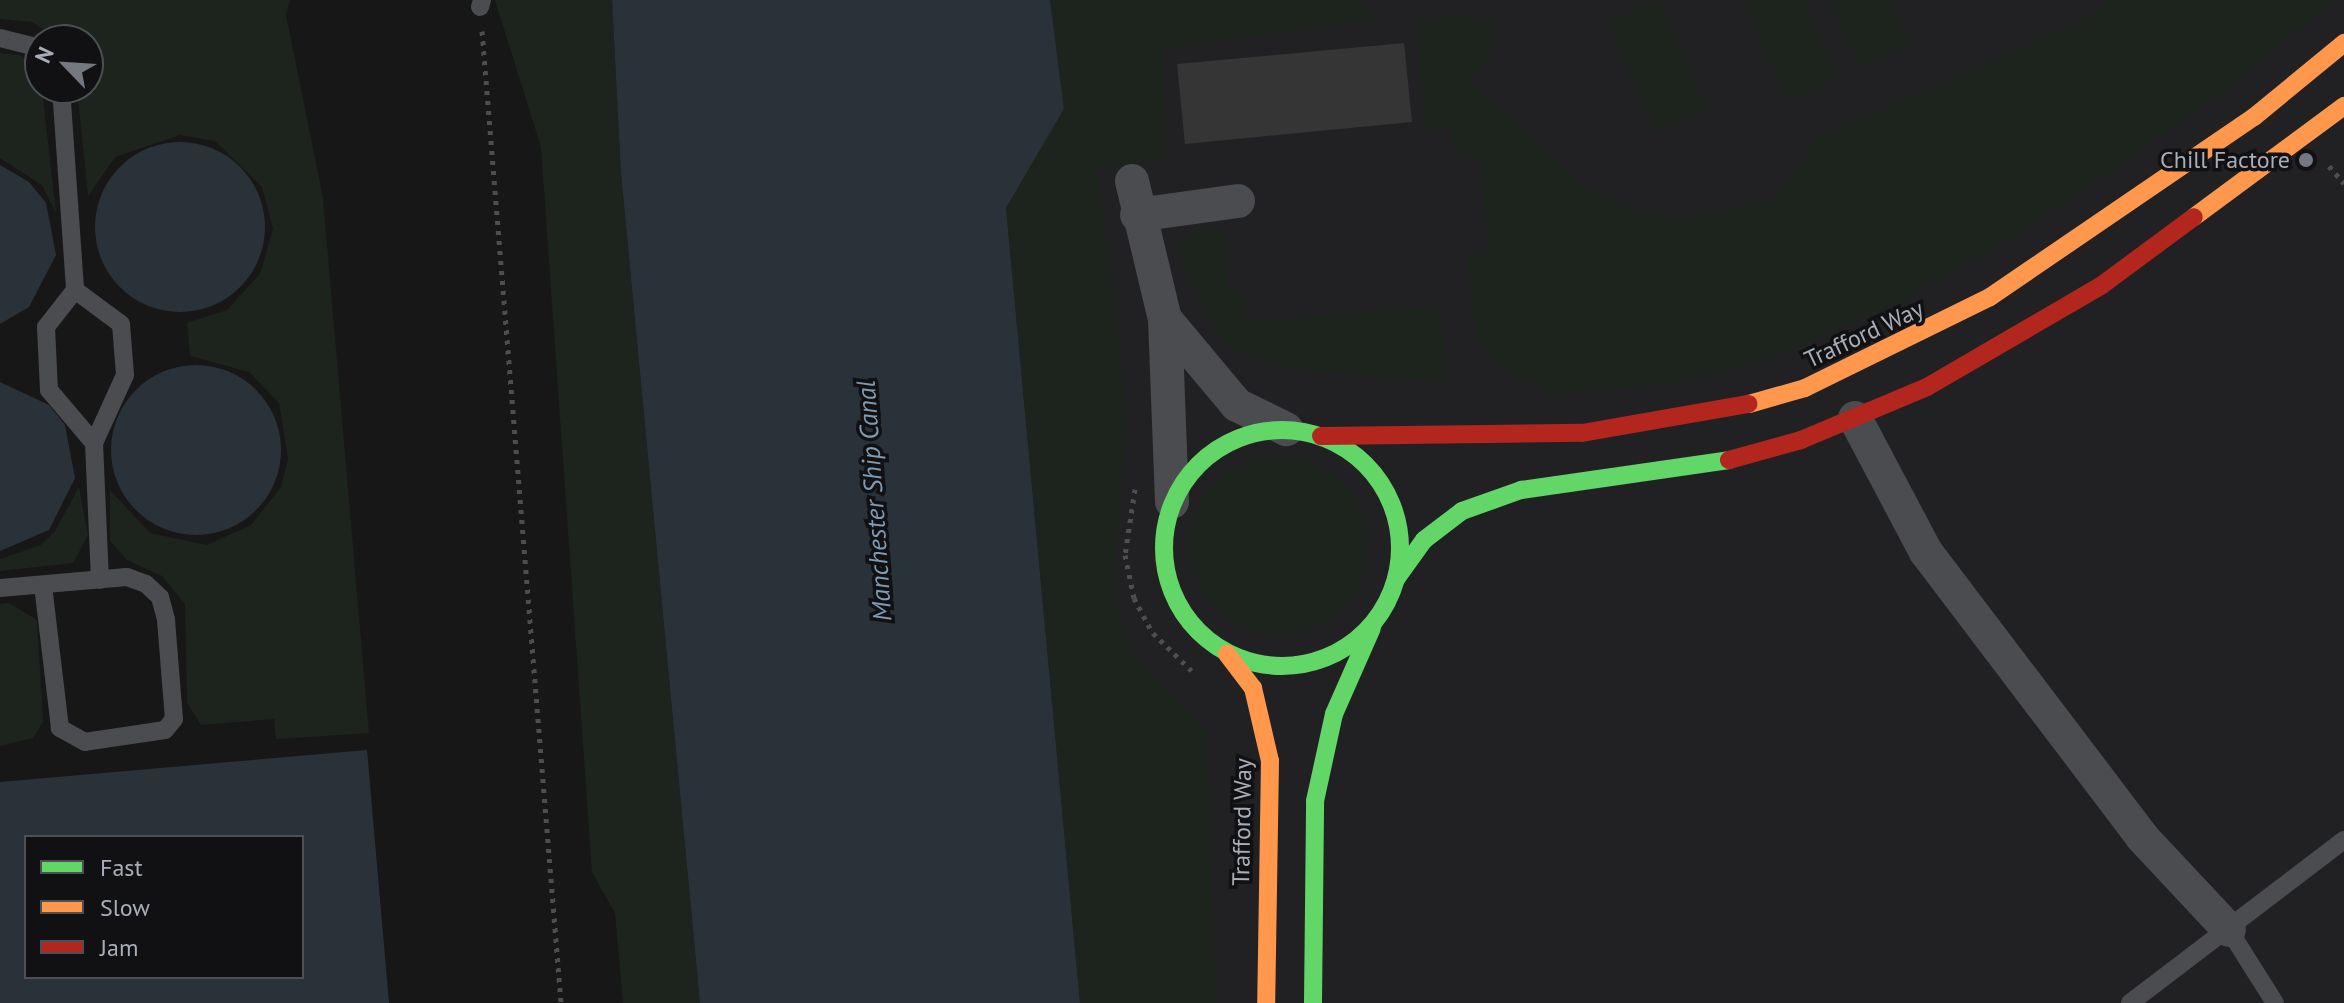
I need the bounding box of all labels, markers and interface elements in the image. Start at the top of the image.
north arrow [24,24,104,104]
text: N [28,42,60,67]
place label: Chill Factore [2160,146,2290,174]
marker: Chill Factore [2297,151,2315,169]
street label: Trafford Way [1800,294,1928,374]
water label: Manchester Ship Canal [850,380,898,622]
street label: Trafford Way [1226,758,1258,886]
legend [24,835,304,979]
text: Fast [100,852,143,883]
text: Slow [100,892,150,923]
text: Jam [100,932,138,963]

